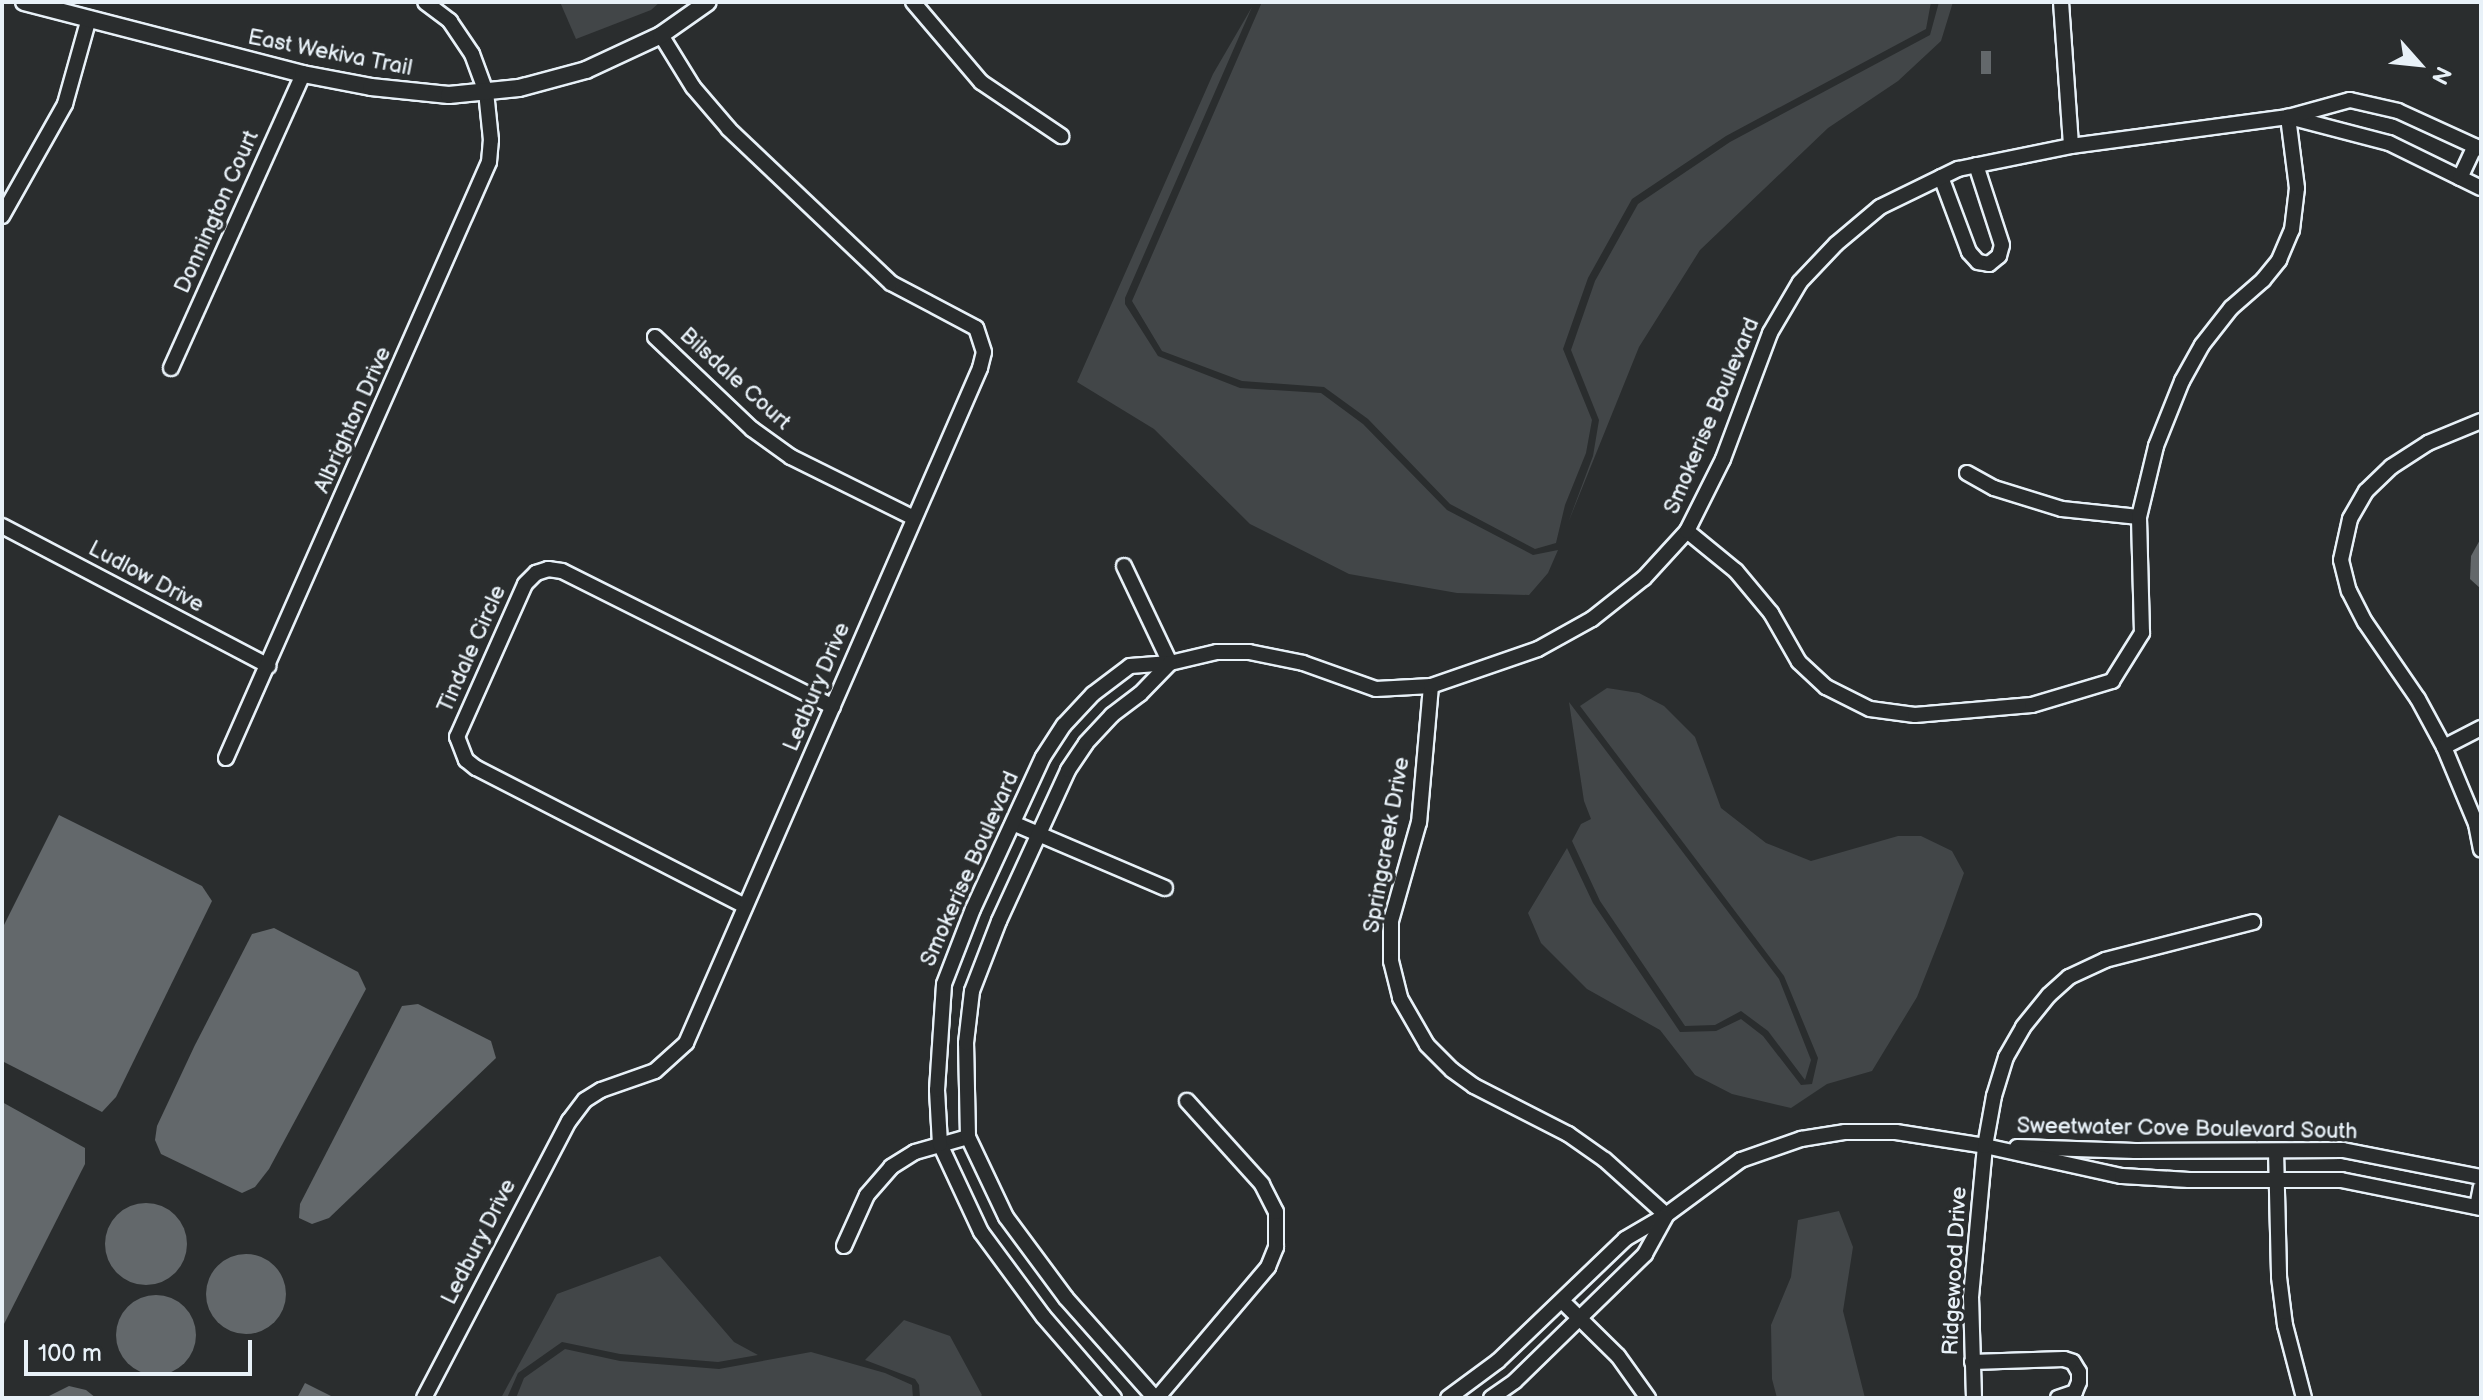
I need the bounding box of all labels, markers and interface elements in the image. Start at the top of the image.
street label: East Wekiva Trail [245,24,415,82]
north arrow [2379,24,2459,104]
text: N [2425,62,2457,89]
street label: Donnington Court [169,127,265,297]
street label: Smokerise Boulevard [1659,314,1765,518]
street label: Bilsdale Court [674,322,796,436]
street label: Albrighton Drive [309,343,397,497]
street label: Ludlow Drive [84,536,208,618]
street label: Tindale Circle [432,581,512,717]
street label: Ledbury Drive [778,618,856,756]
street label: Springcreek Drive [1359,755,1415,935]
street label: Smokerise Boulevard [915,767,1025,971]
street label: Sweetwater Cove Boulevard South [2016,1113,2358,1145]
street label: Ledbury Drive [436,1174,522,1310]
street label: Ridgewood Drive [1937,1186,1973,1356]
scale bar [28,1324,256,1374]
text: 100 m [38,1339,102,1368]

